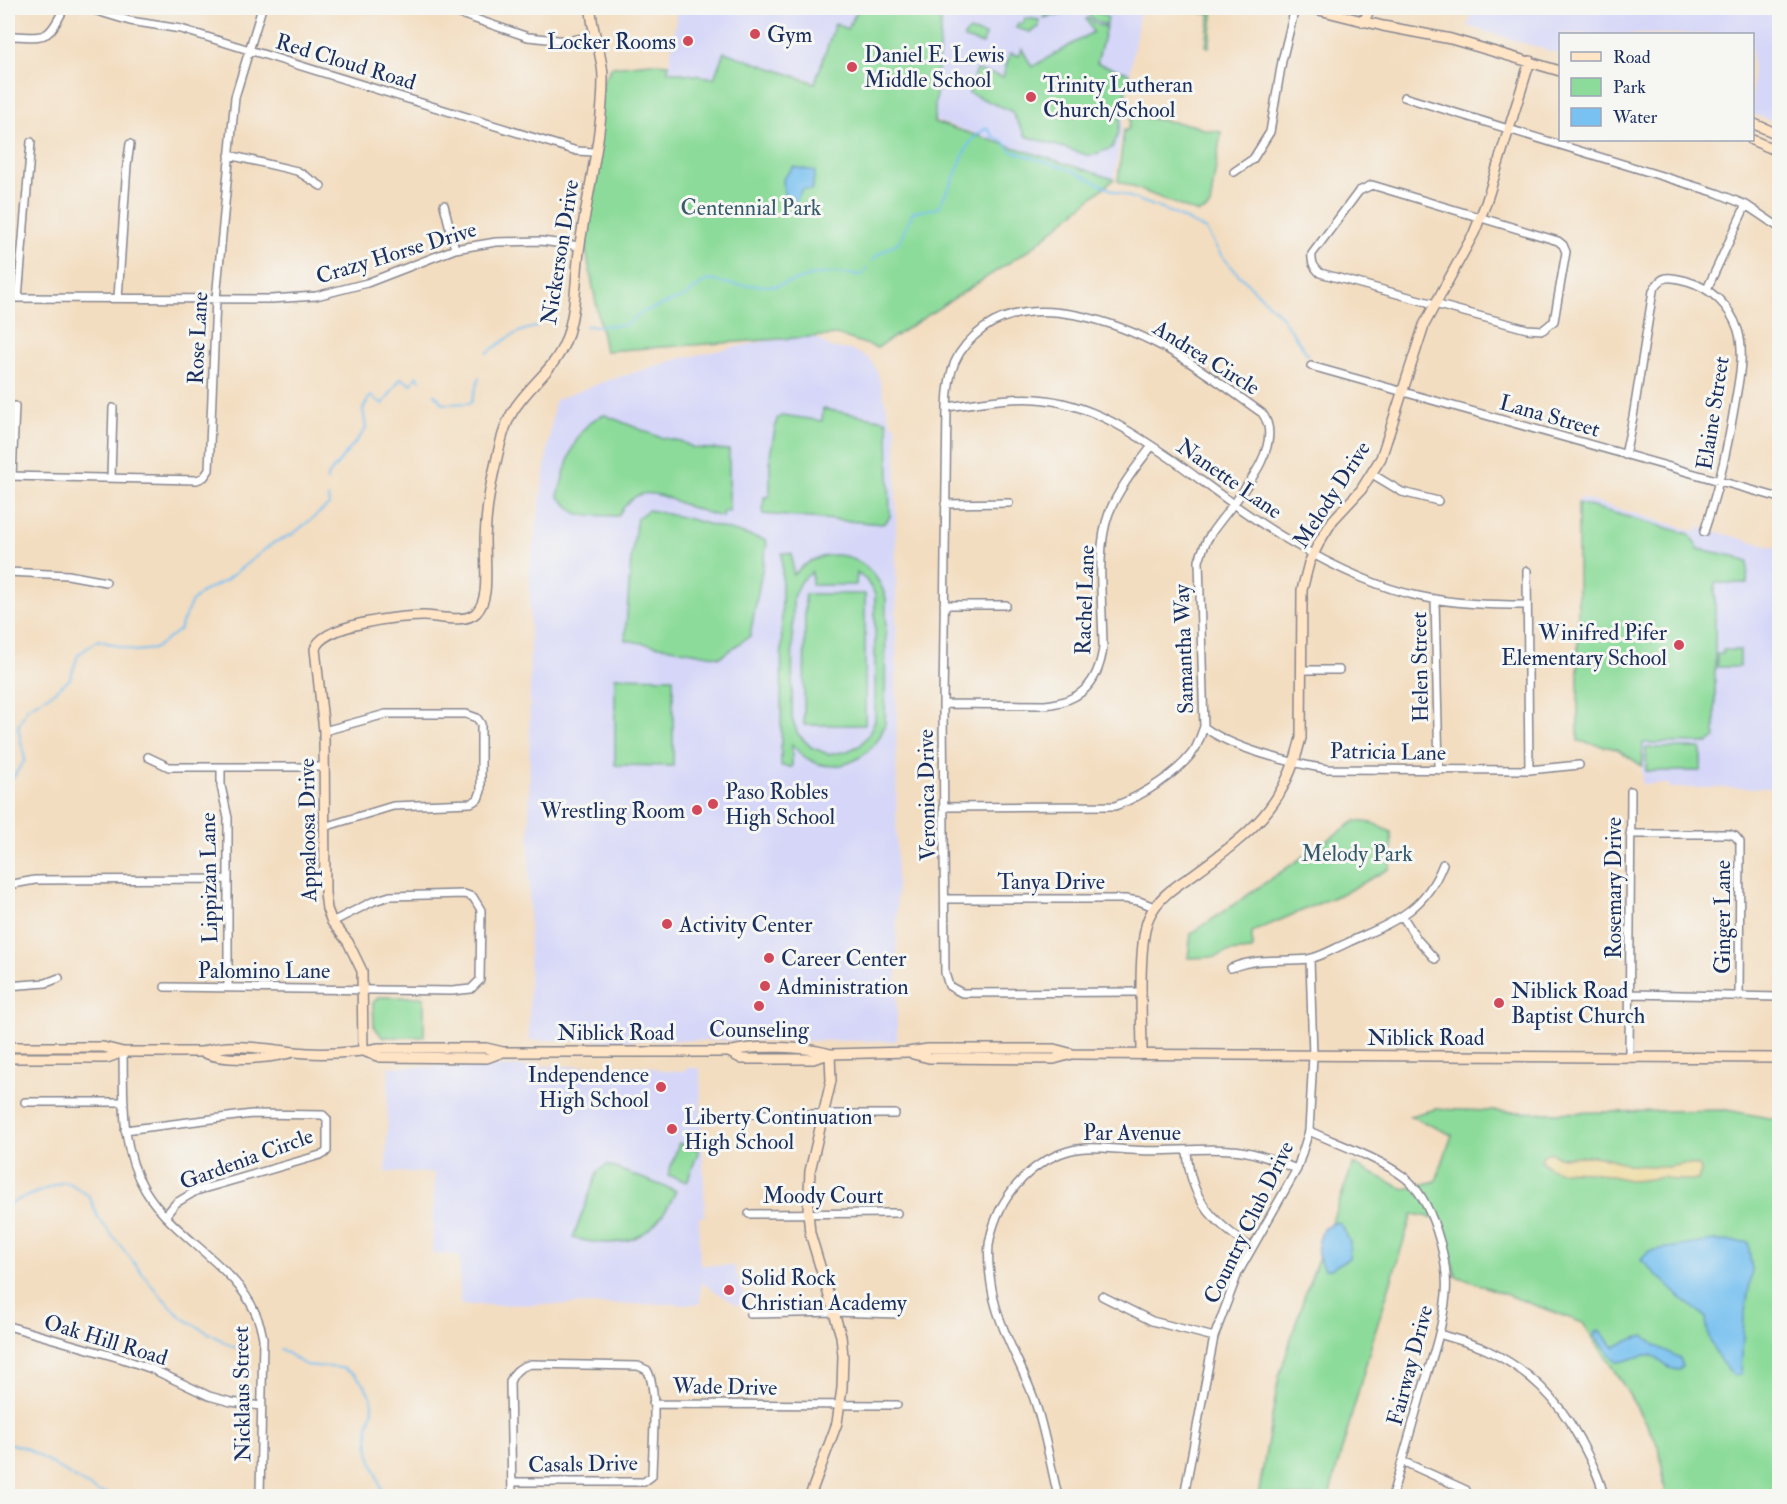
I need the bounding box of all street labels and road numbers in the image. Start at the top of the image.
street label: Red Cloud Road [272,27,419,97]
street label: Nickerson Drive [535,178,585,327]
street label: Crazy Horse Drive [313,215,480,291]
street label: Rose Lane [182,291,214,385]
street label: Andrea Circle [1147,313,1265,402]
street label: Elaine Street [1690,354,1736,472]
street label: Lana Street [1496,388,1603,444]
street label: Nanette Lane [1171,432,1288,525]
street label: Melody Drive [1287,436,1377,553]
street label: Rachel Lane [1069,544,1101,656]
street label: Samantha Way [1168,583,1200,714]
street label: Helen Street [1405,611,1435,723]
street label: Veronica Drive [912,729,942,861]
street label: Patricia Lane [1330,737,1446,767]
street label: Appaloosa Drive [293,758,324,903]
street label: Lippizan Lane [194,812,225,944]
street label: Rosemary Drive [1600,817,1628,959]
street label: Ginger Lane [1709,860,1737,974]
street label: Tanya Drive [997,868,1105,896]
street label: Palomino Lane [198,957,330,985]
street label: Niblick Road [557,1019,675,1047]
street label: Niblick Road [1367,1024,1485,1052]
street label: Par Avenue [1083,1119,1181,1147]
street label: Gardenia Circle [176,1122,317,1196]
street label: Country Club Drive [1197,1136,1300,1308]
street label: Moody Court [763,1182,883,1210]
street label: Fairway Drive [1380,1302,1439,1428]
street label: Oak Hill Road [40,1308,171,1372]
street label: Nicklaus Street [227,1326,257,1462]
street label: Wade Drive [671,1372,777,1402]
street label: Casals Drive [528,1449,638,1479]

